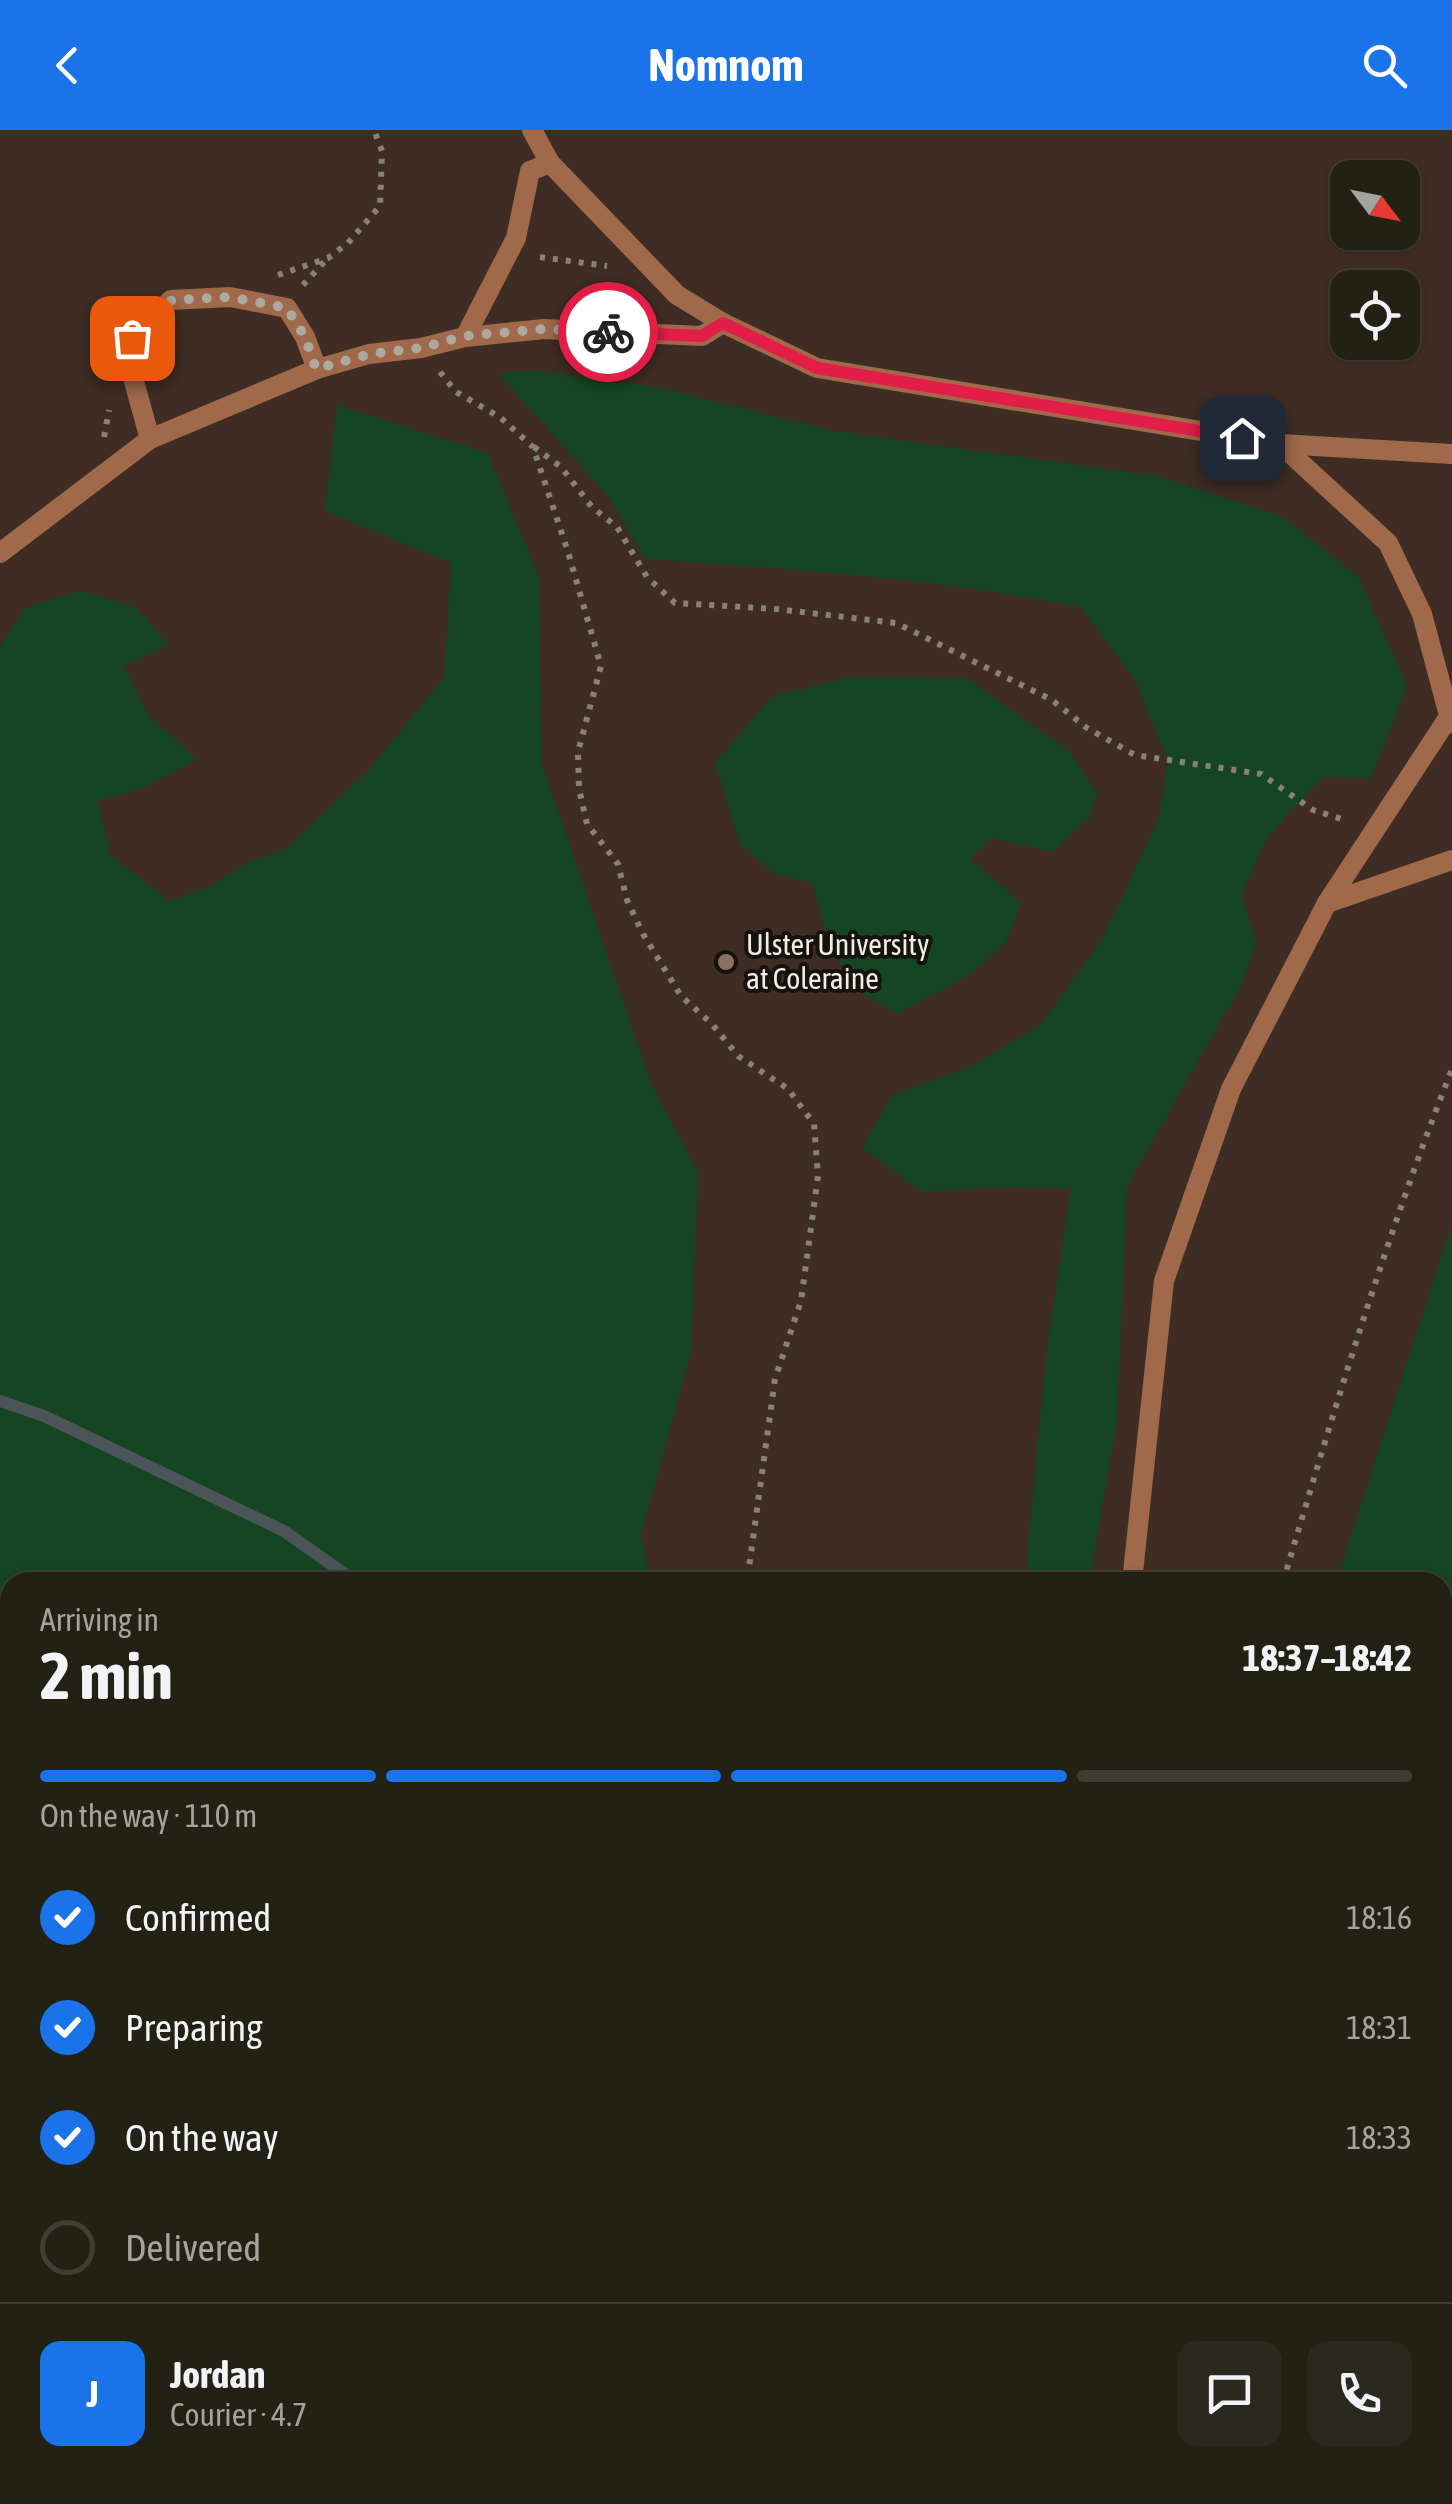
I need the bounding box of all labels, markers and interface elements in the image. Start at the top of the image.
icon: back [40,38,95,93]
icon: search [1357,38,1412,93]
text: Nomnom [648,39,804,91]
north arrow [1330,160,1420,250]
map controls [1330,160,1420,360]
button: locate [1330,270,1420,360]
courier [558,282,658,382]
pin [90,296,175,381]
icon: bike [581,305,636,360]
icon: bag [105,311,160,366]
pin [1200,396,1285,481]
icon: home [1215,411,1270,466]
place label: Ulster University at Coleraine [746,927,929,995]
marker: Ulster University at Coleraine [715,951,737,973]
text: Arriving in [40,1601,159,1638]
text: 18:37–18:42 [1242,1636,1412,1679]
text: 2 min [40,1638,173,1713]
text: On the way · 110 m [40,1797,257,1834]
icon: check [40,1890,95,1945]
text: Confirmed [125,1896,271,1939]
text: 18:16 [1346,1899,1412,1936]
icon: check [40,2000,95,2055]
text: Preparing [125,2006,263,2049]
text: 18:31 [1346,2009,1412,2046]
icon: check [40,2110,95,2165]
text: On the way [125,2116,278,2159]
text: 18:33 [1346,2119,1412,2156]
text: Delivered [125,2226,261,2269]
button: chat [1177,2341,1282,2446]
button: phone [1307,2341,1412,2446]
text: Jordan [170,2353,265,2396]
text: J [86,2372,99,2415]
text: Courier · 4.7 [170,2396,307,2433]

